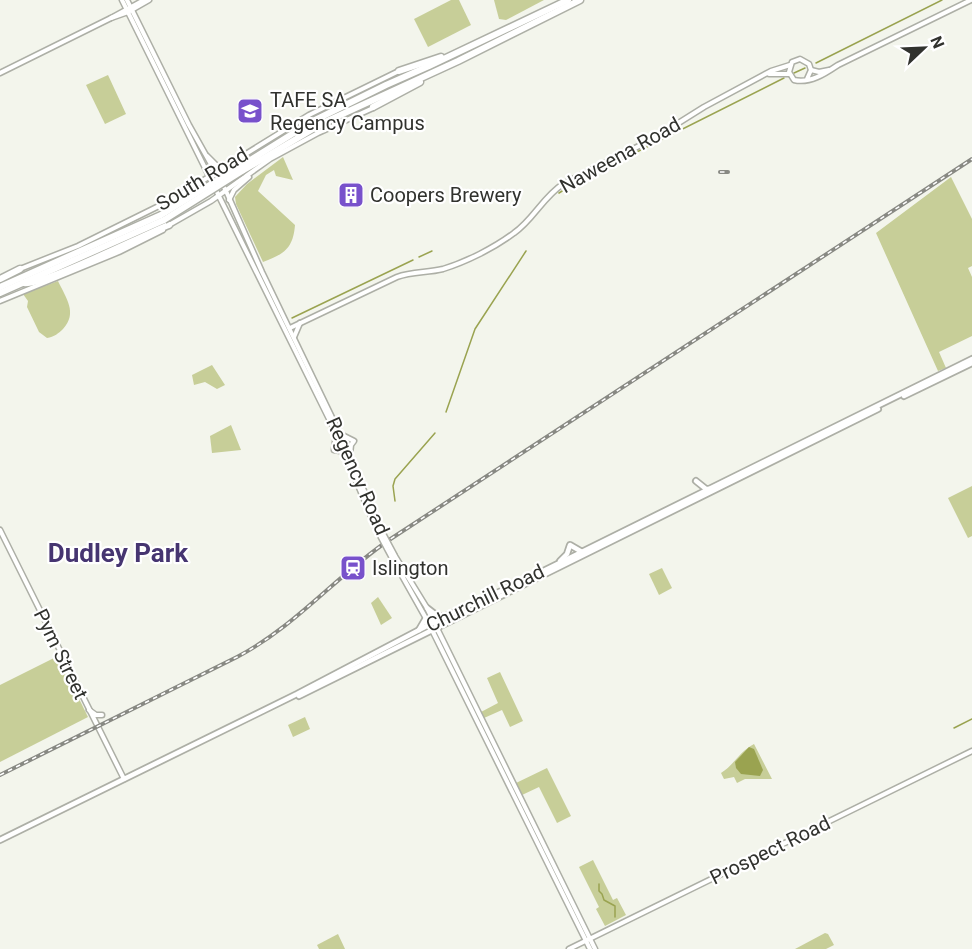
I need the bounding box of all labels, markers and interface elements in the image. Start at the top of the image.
north arrow [894,18,954,78]
text: N [926,33,948,51]
place label: TAFE SA Regency Campus [270,88,425,135]
school or university icon: TAFE SA Regency Campus [235,96,265,126]
street label: Naweena Road [556,112,684,198]
street label: South Road [152,142,252,216]
building icon: Coopers Brewery [336,180,366,210]
place label: Coopers Brewery [370,183,522,207]
street label: Regency Road [321,413,395,539]
district label: Dudley Park [48,538,189,568]
station icon: Islington [338,553,368,583]
place label: Islington [372,556,449,580]
street label: Churchill Road [422,559,548,637]
street label: Pym Street [29,605,93,703]
street label: Prospect Road [706,811,834,889]

